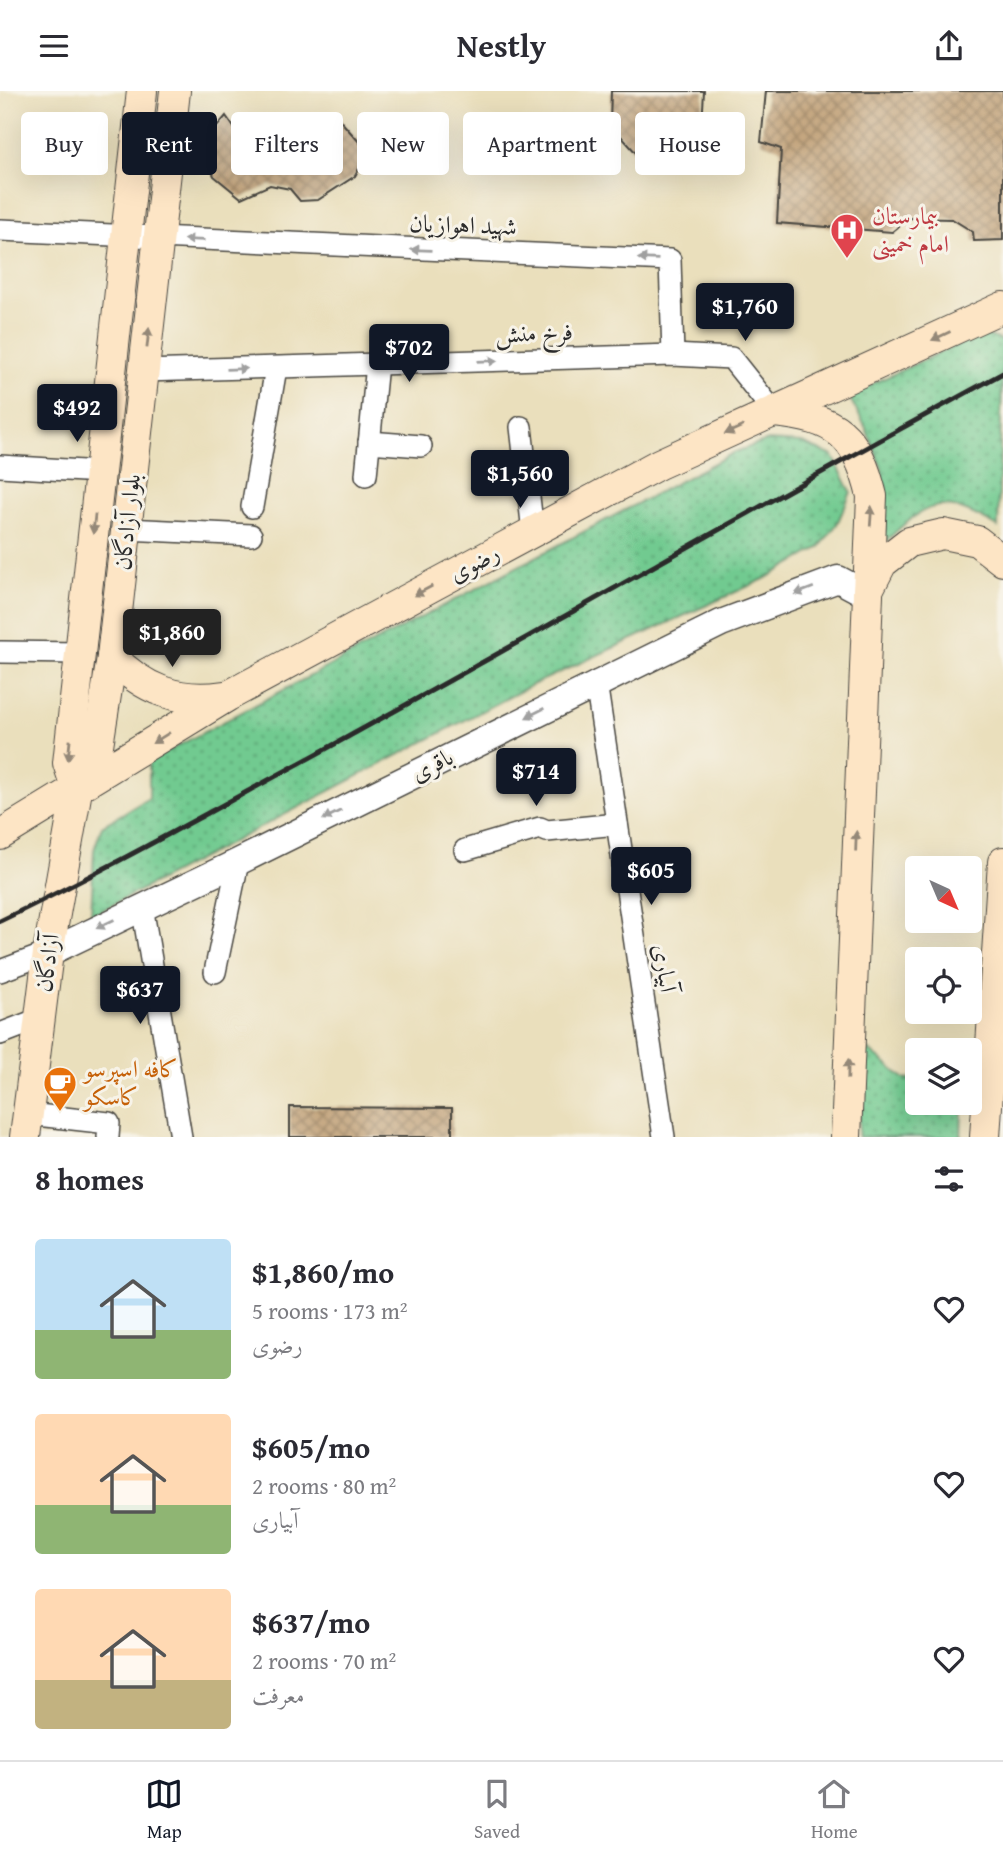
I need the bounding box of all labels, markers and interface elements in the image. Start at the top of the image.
text: Nestly [457,22,546,69]
icon: menu [35,27,73,65]
icon: share [930,27,968,65]
chip: Buy [21,112,108,175]
chip: Rent [122,112,217,175]
chip: Filters [231,112,343,175]
chip: New [357,112,449,175]
chip: Apartment [463,112,621,175]
chip: House [635,112,745,175]
place label: بیمارستان امام خمینی [872,198,949,265]
street label: شهید اهوازیان [409,205,517,244]
hospital icon: بیمارستان امام خمینی [828,211,866,260]
one-way arrow [182,235,204,246]
one-way arrow [410,244,432,255]
one-way arrow [637,253,659,264]
pin: $1,760 [688,283,802,343]
text: $1,760 [712,289,778,322]
street label: فرخ منش [495,314,573,355]
pin: $702 [368,324,450,384]
one-way arrow [142,327,153,349]
text: $702 [385,330,433,363]
one-way arrow [931,330,951,342]
one-way arrow [478,355,500,367]
one-way arrow [226,363,248,374]
pin: $492 [36,385,118,444]
text: $492 [53,390,101,423]
one-way arrow [724,424,744,436]
pin: $1,560 [463,451,577,510]
text: $1,560 [487,456,553,489]
street label: بلوار آزادگان [104,472,149,572]
one-way arrow [865,505,876,527]
one-way arrow [88,513,99,535]
street label: رضوی [442,535,505,590]
one-way arrow [413,585,433,596]
one-way arrow [793,586,814,597]
pin: $1,860 [115,609,229,669]
text: $1,860 [139,615,205,648]
one-way arrow [525,708,545,719]
one-way arrow [151,731,170,744]
one-way arrow [63,739,74,761]
street label: باقری [404,739,459,790]
pin: $714 [495,749,577,808]
text: $714 [512,754,560,787]
one-way arrow [322,810,342,821]
one-way arrow [850,830,862,852]
pin: $605 [610,847,692,907]
text: $605 [627,853,675,886]
north arrow [905,856,982,933]
map controls [905,856,982,1115]
one-way arrow [95,919,115,930]
street label: آزادگان [25,929,68,994]
street label: آبیاری [644,941,687,997]
button: locate [905,947,982,1024]
pin: $637 [99,967,181,1026]
text: $637 [116,972,164,1005]
button: layers [905,1038,982,1115]
place label: کافه اسپرسو کاسکو [82,1051,178,1114]
one-way arrow [842,1058,854,1080]
cafe icon: کافه اسپرسو کاسکو [41,1064,79,1113]
text: 8 homes [35,1157,144,1201]
icon: filters [930,1160,968,1198]
text: $1,860/mo [252,1250,394,1294]
icon: home [91,1267,175,1351]
icon: heart [930,1290,968,1328]
text: 5 rooms · 173 m² [252,1294,407,1327]
text: رضوی [252,1328,303,1361]
text: $605/mo [252,1425,370,1469]
icon: home [91,1442,175,1526]
icon: heart [930,1465,968,1503]
text: 2 rooms · 80 m² [252,1469,396,1502]
text: آبیاری [252,1503,299,1536]
text: $637/mo [252,1600,370,1644]
icon: home [91,1617,175,1701]
icon: heart [930,1640,968,1678]
text: 2 rooms · 70 m² [252,1644,396,1677]
text: معرفت [252,1678,304,1711]
tab: Map [145,1775,183,1845]
tab: Saved [474,1775,520,1845]
tab: Home [811,1775,858,1845]

